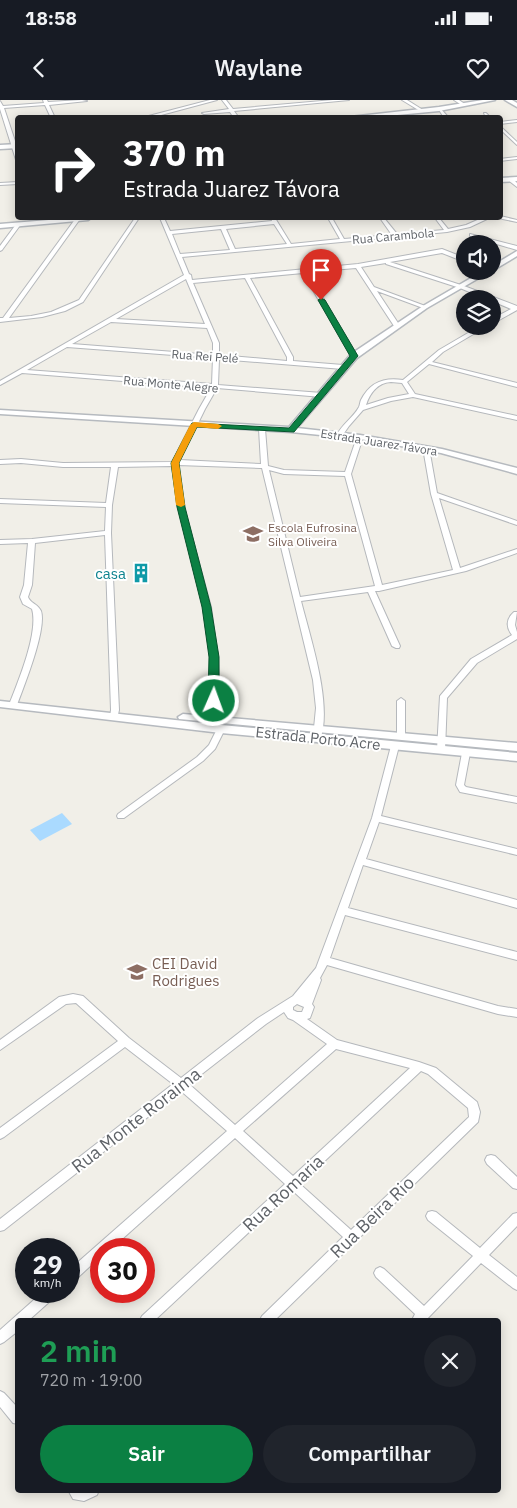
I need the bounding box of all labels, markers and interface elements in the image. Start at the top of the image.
text: 18:58 [25,6,77,30]
text: Waylane [215,53,302,82]
icon: back [25,54,53,82]
icon: heart [464,54,492,82]
text: 370 m [123,130,226,176]
icon: right [40,135,105,200]
text: Estrada Juarez Távora [123,174,340,203]
street label: Rua Carambola [351,225,435,247]
map controls [456,235,501,335]
button: sound [456,235,501,280]
pin [300,249,342,300]
icon: arrive [307,256,335,284]
button: layers [456,290,501,335]
street label: Rua Rei Pelé [171,346,239,366]
street label: Rua Monte Alegre [123,372,220,396]
street label: Estrada Juarez Távora [319,425,439,459]
place label: Escola Eufrosina Silva Oliveira [268,520,357,549]
school or university icon: Escola Eufrosina Silva Oliveira [242,523,264,545]
building icon: casa [130,562,152,584]
place label: casa [95,564,126,583]
position arrow [187,674,239,726]
street label: Estrada Porto Acre [255,722,381,754]
place label: CEI David Rodrigues [152,954,220,990]
school or university icon: CEI David Rodrigues [126,961,148,983]
street label: Rua Monte Roraima [67,1062,206,1178]
street label: Rua Romaria [237,1149,329,1237]
street label: Rua Beira Rio [325,1171,419,1263]
speed limit sign: 30 [90,1238,155,1303]
text: 29 [32,1248,63,1281]
text: km/h [33,1275,62,1290]
text: 2 min [40,1331,118,1370]
button: close [424,1335,476,1387]
text: 720 m · 19:00 [40,1370,142,1390]
button: Sair [40,1425,253,1483]
button: Compartilhar [263,1425,476,1483]

